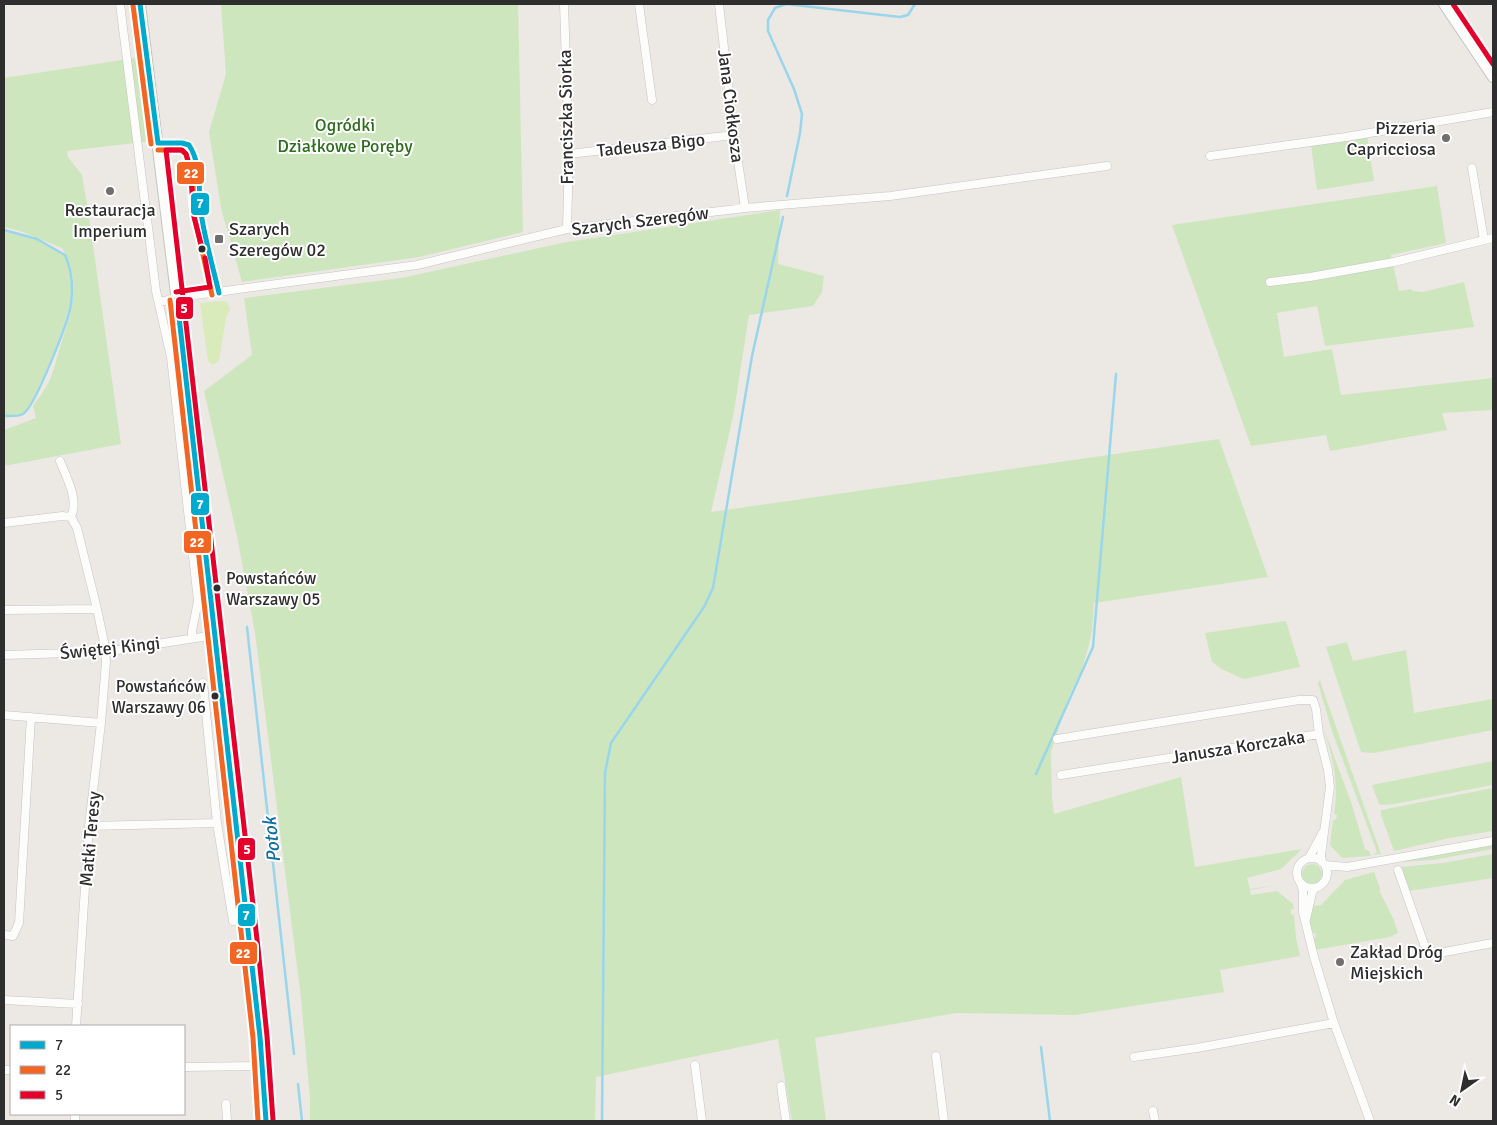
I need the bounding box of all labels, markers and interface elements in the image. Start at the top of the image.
street label: Jana Ciołkosza [713,48,749,164]
street label: Franciszka Siorka [554,49,578,185]
park label: Ogródki Działkowe Poręby [277,114,413,157]
place label: Pizzeria Capricciosa [1346,117,1436,160]
street label: Tadeusza Bigo [596,128,706,162]
marker: Pizzeria Capricciosa [1440,132,1452,144]
line badge: 22 [176,161,205,185]
text: 22 [183,165,199,182]
marker: Restauracja Imperium [104,185,116,197]
line badge: 7 [190,192,210,216]
text: 7 [196,195,204,212]
place label: Restauracja Imperium [64,199,156,242]
street label: Szarych Szeregów [570,202,710,240]
place label: Szarych Szeregów 02 [229,218,326,261]
marker: Szarych Szeregów 02 [213,233,225,245]
unlabelled marker [197,244,207,254]
line badge: 5 [175,296,194,320]
text: 5 [180,300,188,317]
line badge: 7 [190,492,210,516]
text: 7 [196,496,204,513]
line badge: 22 [183,530,212,554]
text: 22 [189,534,205,551]
place label: Powstańców Warszawy 05 [226,568,321,610]
marker: Powstańców Warszawy 05 [212,583,222,593]
street label: Świętej Kingi [59,632,161,664]
place label: Powstańców Warszawy 06 [112,676,206,718]
marker: Powstańców Warszawy 06 [210,691,220,701]
street label: Janusza Korczaka [1169,726,1307,768]
street label: Matki Teresy [75,790,105,888]
water label: Potok [258,814,286,864]
line badge: 5 [237,837,256,861]
text: 5 [243,841,251,858]
line badge: 7 [237,903,256,927]
text: 7 [242,907,250,924]
line badge: 22 [229,941,258,965]
place label: Zakład Dróg Miejskich [1350,941,1443,984]
text: 22 [235,945,251,962]
marker: Zakład Dróg Miejskich [1334,956,1346,968]
legend [10,1025,185,1115]
text: 7 [55,1036,63,1054]
text: 22 [55,1061,71,1079]
north arrow [1437,1065,1487,1115]
text: 5 [55,1086,63,1104]
text: N [1446,1091,1464,1110]

